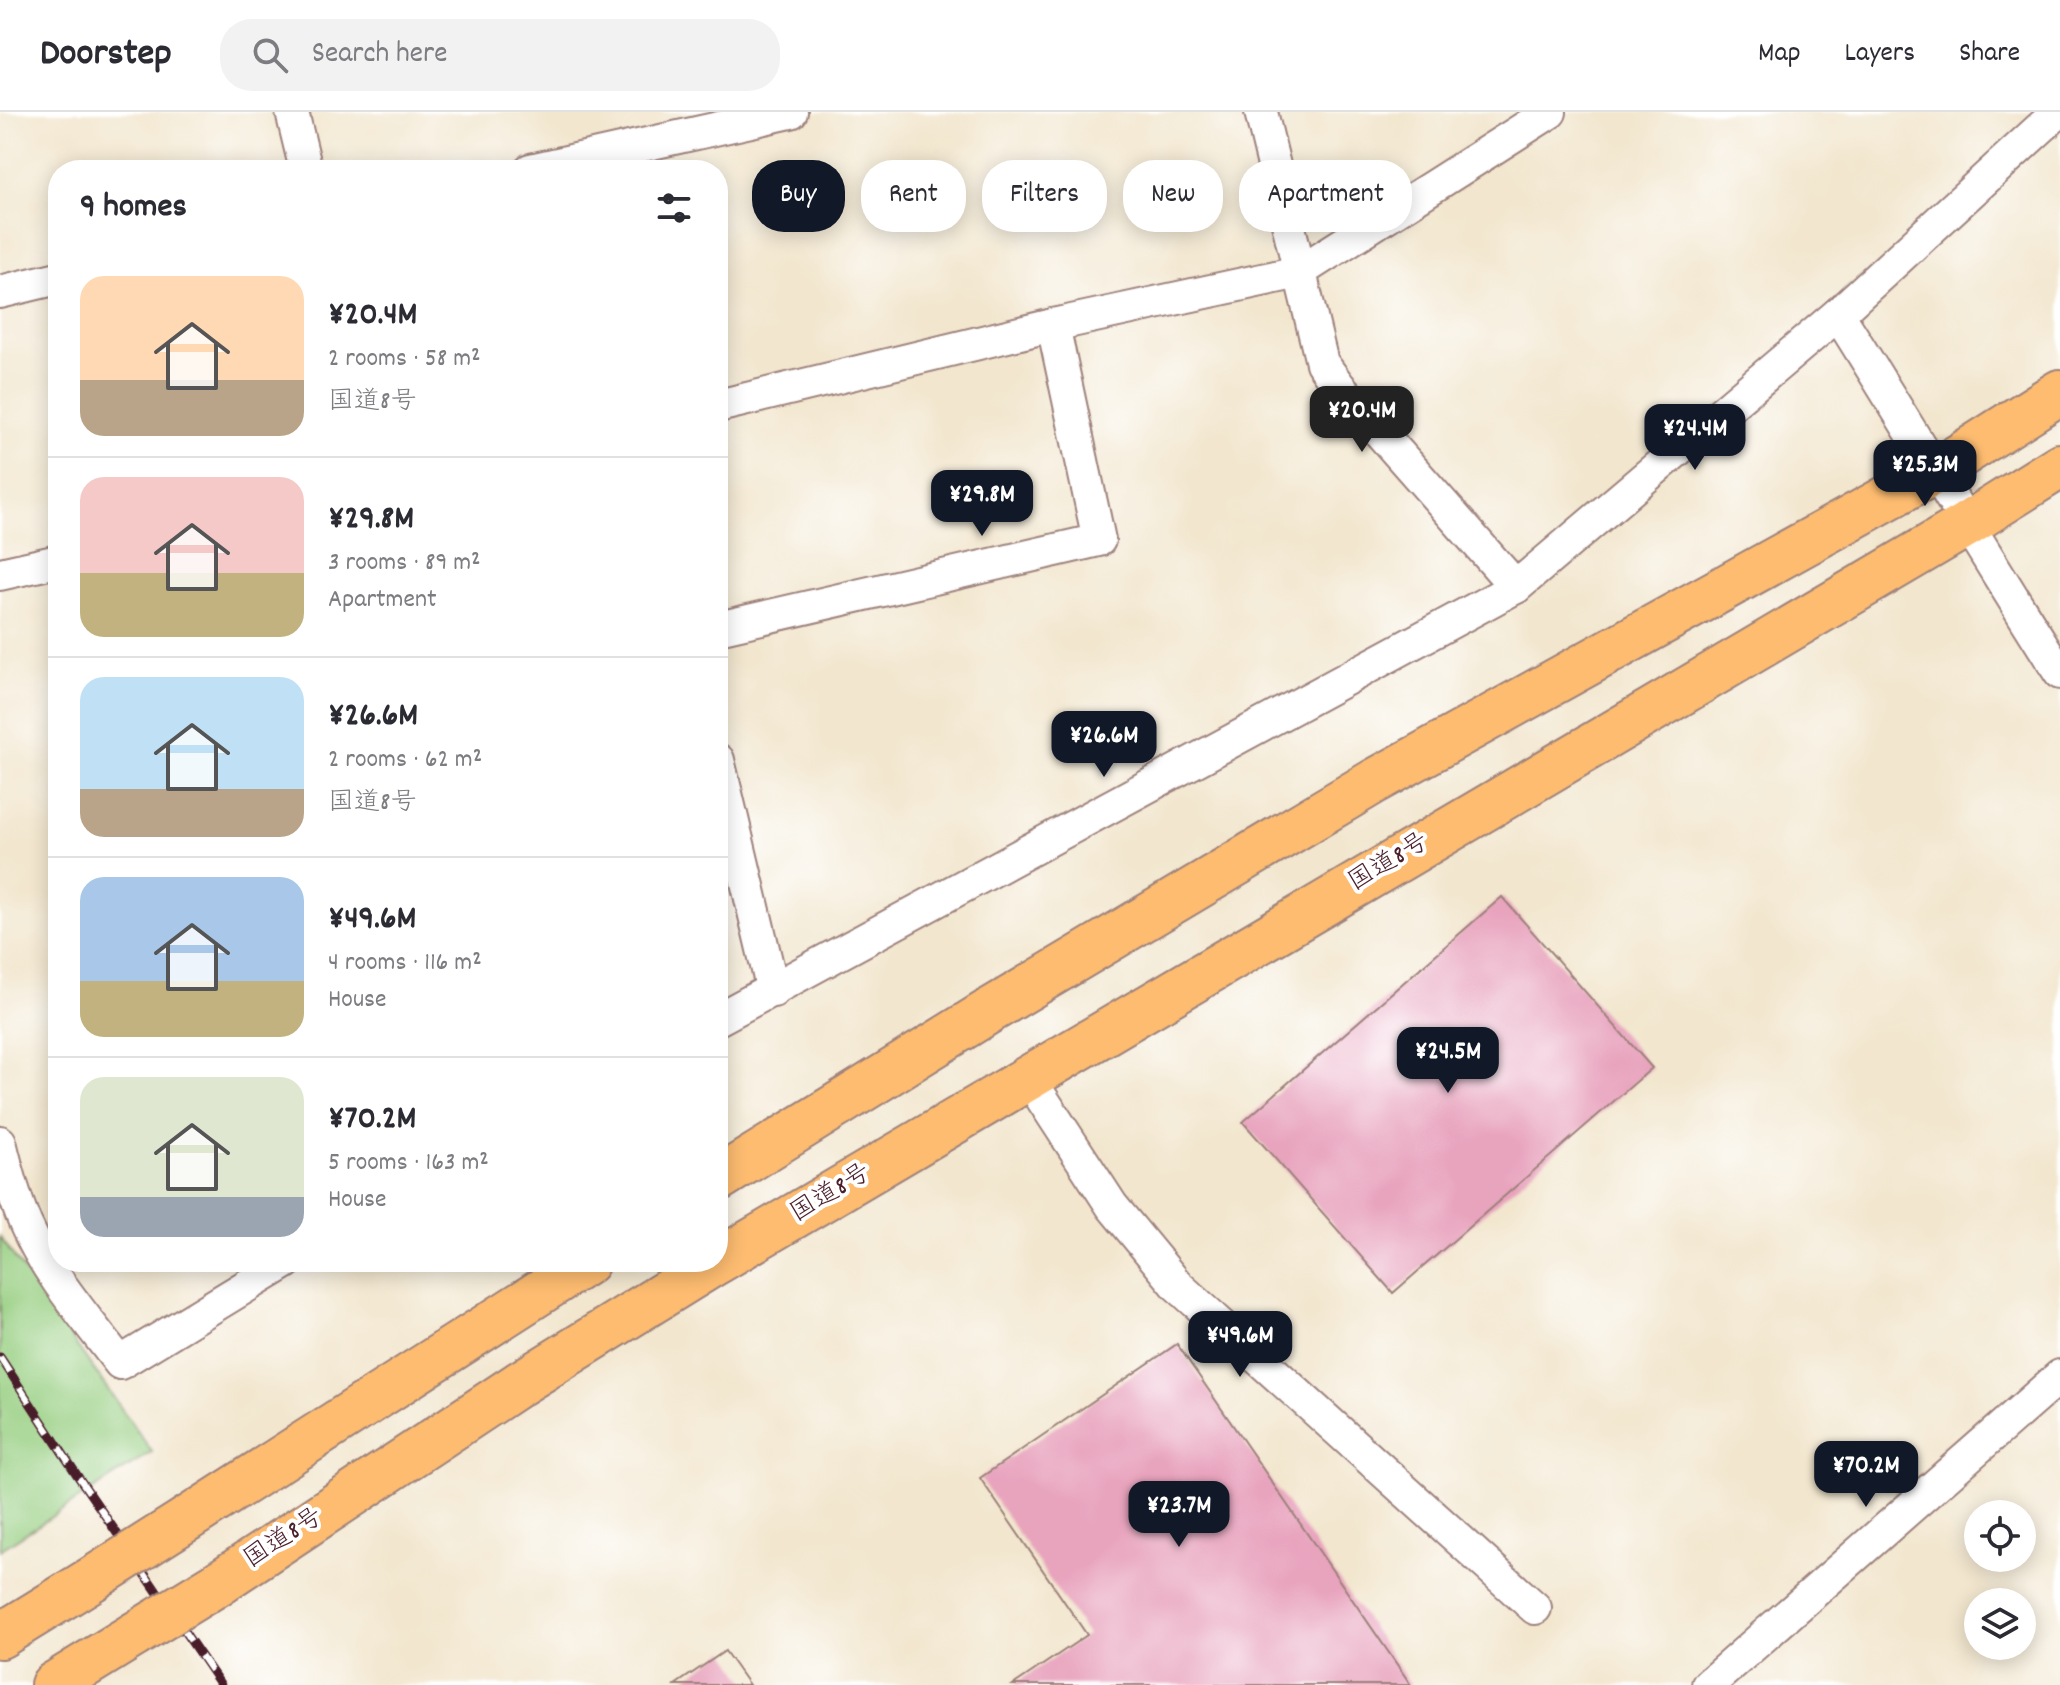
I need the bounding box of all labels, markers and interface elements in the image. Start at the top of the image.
search box [220,19,780,91]
text: Doorstep [40,28,172,83]
icon: search [248,33,292,77]
text: Search here [312,34,447,77]
text: Map [1758,35,1801,75]
text: Layers [1845,35,1915,75]
text: Share [1959,35,2020,75]
chip: Buy [752,160,845,232]
chip: Rent [861,160,966,232]
chip: Filters [982,160,1107,232]
chip: New [1123,160,1223,232]
chip: Apartment [1239,160,1412,232]
text: 9 homes [80,184,187,233]
icon: filters [652,186,696,230]
text: ¥20.4M [328,292,418,341]
icon: home [144,308,240,404]
text: 2 rooms · 58 m² [328,341,481,378]
text: 国道8号 [328,384,416,421]
pin: ¥20.4M [1297,386,1427,454]
text: ¥20.4M [1328,393,1396,430]
pin: ¥24.4M [1630,404,1760,472]
text: ¥24.4M [1662,411,1728,448]
pin: ¥25.3M [1860,440,1990,508]
text: ¥25.3M [1891,447,1959,484]
pin: ¥29.8M [917,470,1047,538]
text: ¥29.8M [949,477,1015,514]
text: ¥29.8M [328,496,414,545]
icon: home [144,509,240,605]
text: 3 rooms · 89 m² [328,545,481,582]
text: Apartment [328,582,437,619]
text: ¥26.6M [328,693,418,742]
icon: home [144,709,240,805]
pin: ¥26.6M [1039,711,1169,779]
text: ¥26.6M [1070,718,1138,755]
text: 2 rooms · 62 m² [328,742,482,779]
text: 国道8号 [328,785,416,822]
street label: 国道8号 [1342,824,1436,902]
text: ¥49.6M [328,896,416,945]
icon: home [144,909,240,1005]
text: 4 rooms · 116 m² [328,945,482,982]
text: House [328,982,386,1019]
pin: ¥24.5M [1383,1027,1513,1095]
text: ¥24.5M [1415,1034,1481,1071]
text: ¥70.2M [328,1096,416,1145]
icon: home [144,1109,240,1205]
text: 5 rooms · 163 m² [328,1145,489,1182]
street label: 国道8号 [784,1155,878,1233]
text: House [328,1182,386,1219]
pin: ¥49.6M [1175,1311,1305,1379]
text: ¥49.6M [1206,1318,1274,1355]
pin: ¥70.2M [1801,1441,1931,1509]
text: ¥70.2M [1832,1448,1900,1485]
pin: ¥23.7M [1114,1481,1244,1549]
text: ¥23.7M [1146,1488,1212,1525]
street label: 国道8号 [237,1499,331,1579]
map controls [1964,1500,2036,1660]
button: locate [1964,1500,2036,1572]
button: layers [1964,1588,2036,1660]

